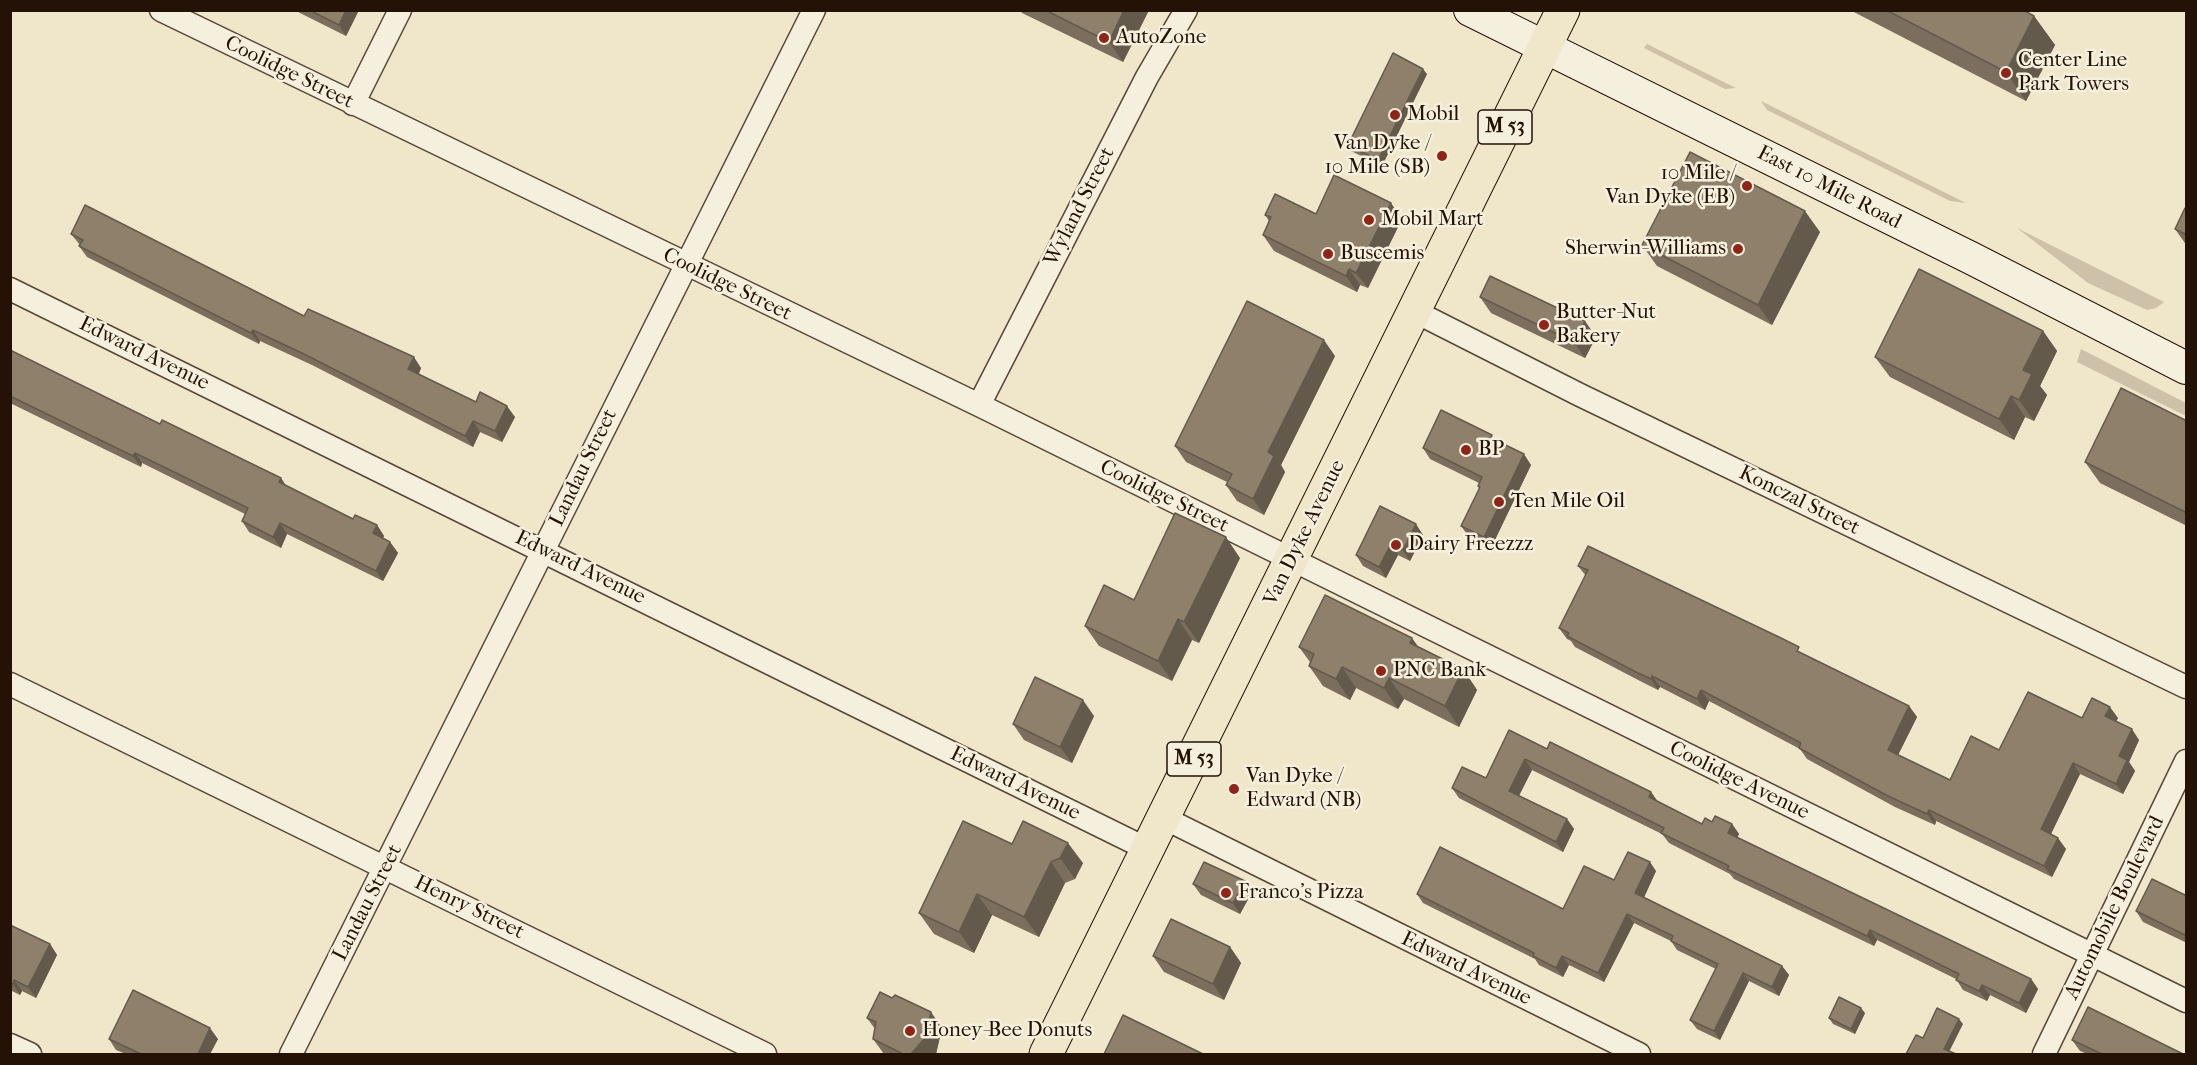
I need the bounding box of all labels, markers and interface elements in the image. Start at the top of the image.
place label: AutoZone [1116,25,1206,51]
street label: Coolidge Street [221,31,357,115]
marker: AutoZone [1097,31,1111,45]
place label: Center Line Park Towers [2018,48,2129,98]
marker: Center Line Park Towers [1999,66,2013,80]
place label: Mobil [1407,102,1459,128]
marker: Mobil [1388,108,1402,122]
road number: M 53 [1478,110,1532,144]
place label: Van Dyke / 10 Mile (SB) [1324,131,1430,181]
street label: East 10 Mile Road [1753,141,1905,235]
street label: Wyland Street [1039,143,1121,271]
marker: Van Dyke / 10 Mile (SB) [1435,149,1449,163]
place label: 10 Mile / Van Dyke (EB) [1606,161,1735,211]
marker: 10 Mile / Van Dyke (EB) [1740,179,1754,193]
place label: Mobil Mart [1381,207,1483,233]
marker: Mobil Mart [1362,213,1376,227]
place label: Sherwin-Williams [1565,236,1726,262]
place label: Buscemis [1340,241,1424,267]
marker: Sherwin-Williams [1731,242,1745,256]
street label: Coolidge Street [659,243,795,327]
marker: Buscemis [1321,247,1335,261]
place label: Butter-Nut Bakery [1556,300,1656,350]
street label: Edward Avenue [75,312,213,396]
marker: Butter-Nut Bakery [1537,318,1551,332]
street label: Landau Street [545,405,623,531]
place label: BP [1478,437,1504,463]
marker: BP [1459,443,1473,457]
street label: Coolidge Street [1096,455,1232,539]
street label: Van Dyke Avenue [1259,456,1351,610]
street label: Konczal Street [1734,461,1864,541]
place label: Ten Mile Oil [1511,489,1625,515]
marker: Ten Mile Oil [1492,495,1506,509]
street label: Edward Avenue [511,526,649,610]
place label: Dairy Freezzz [1408,532,1533,558]
marker: Dairy Freezzz [1389,538,1403,552]
place label: PNC Bank [1393,658,1486,684]
marker: PNC Bank [1374,664,1388,678]
street label: Coolidge Avenue [1665,736,1813,826]
street label: Edward Avenue [946,742,1084,826]
road number: M 53 [1167,742,1221,776]
place label: Van Dyke / Edward (NB) [1246,764,1361,814]
marker: Van Dyke / Edward (NB) [1227,782,1241,796]
street label: Automobile Boulevard [2060,812,2170,1004]
street label: Landau Street [328,841,408,965]
street label: Henry Street [410,871,528,945]
place label: Franco's Pizza [1238,880,1364,906]
marker: Franco's Pizza [1219,886,1233,900]
street label: Edward Avenue [1397,927,1535,1011]
place label: Honey-Bee Donuts [922,1018,1092,1044]
marker: Honey-Bee Donuts [903,1024,917,1038]

